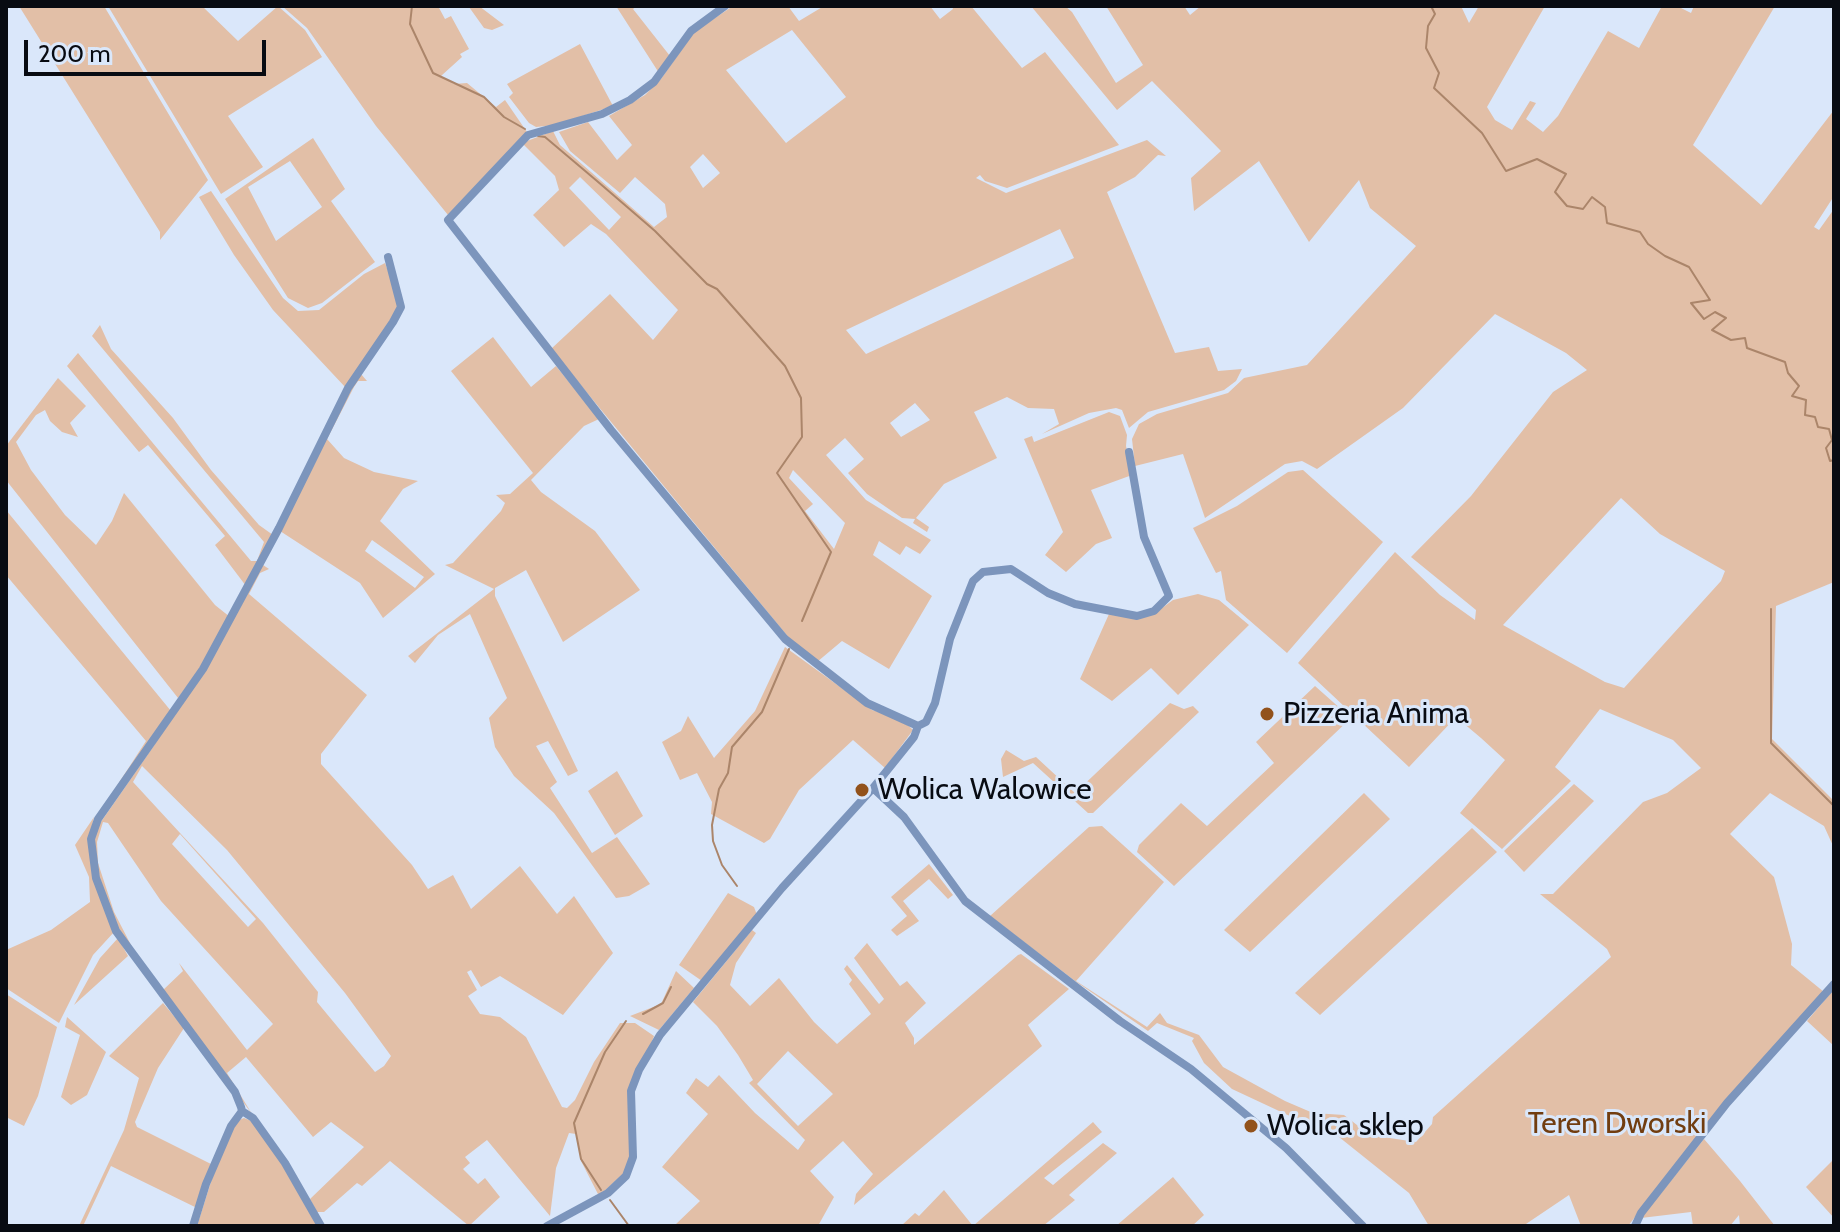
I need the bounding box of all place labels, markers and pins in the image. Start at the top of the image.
place label: Pizzeria Anima [1283,696,1469,732]
marker: Pizzeria Anima [1258,705,1276,723]
place label: Wolica Walowice [878,772,1092,808]
marker: Wolica Walowice [853,781,871,799]
place label: Wolica sklep [1267,1108,1424,1144]
marker: Wolica sklep [1242,1117,1260,1135]

